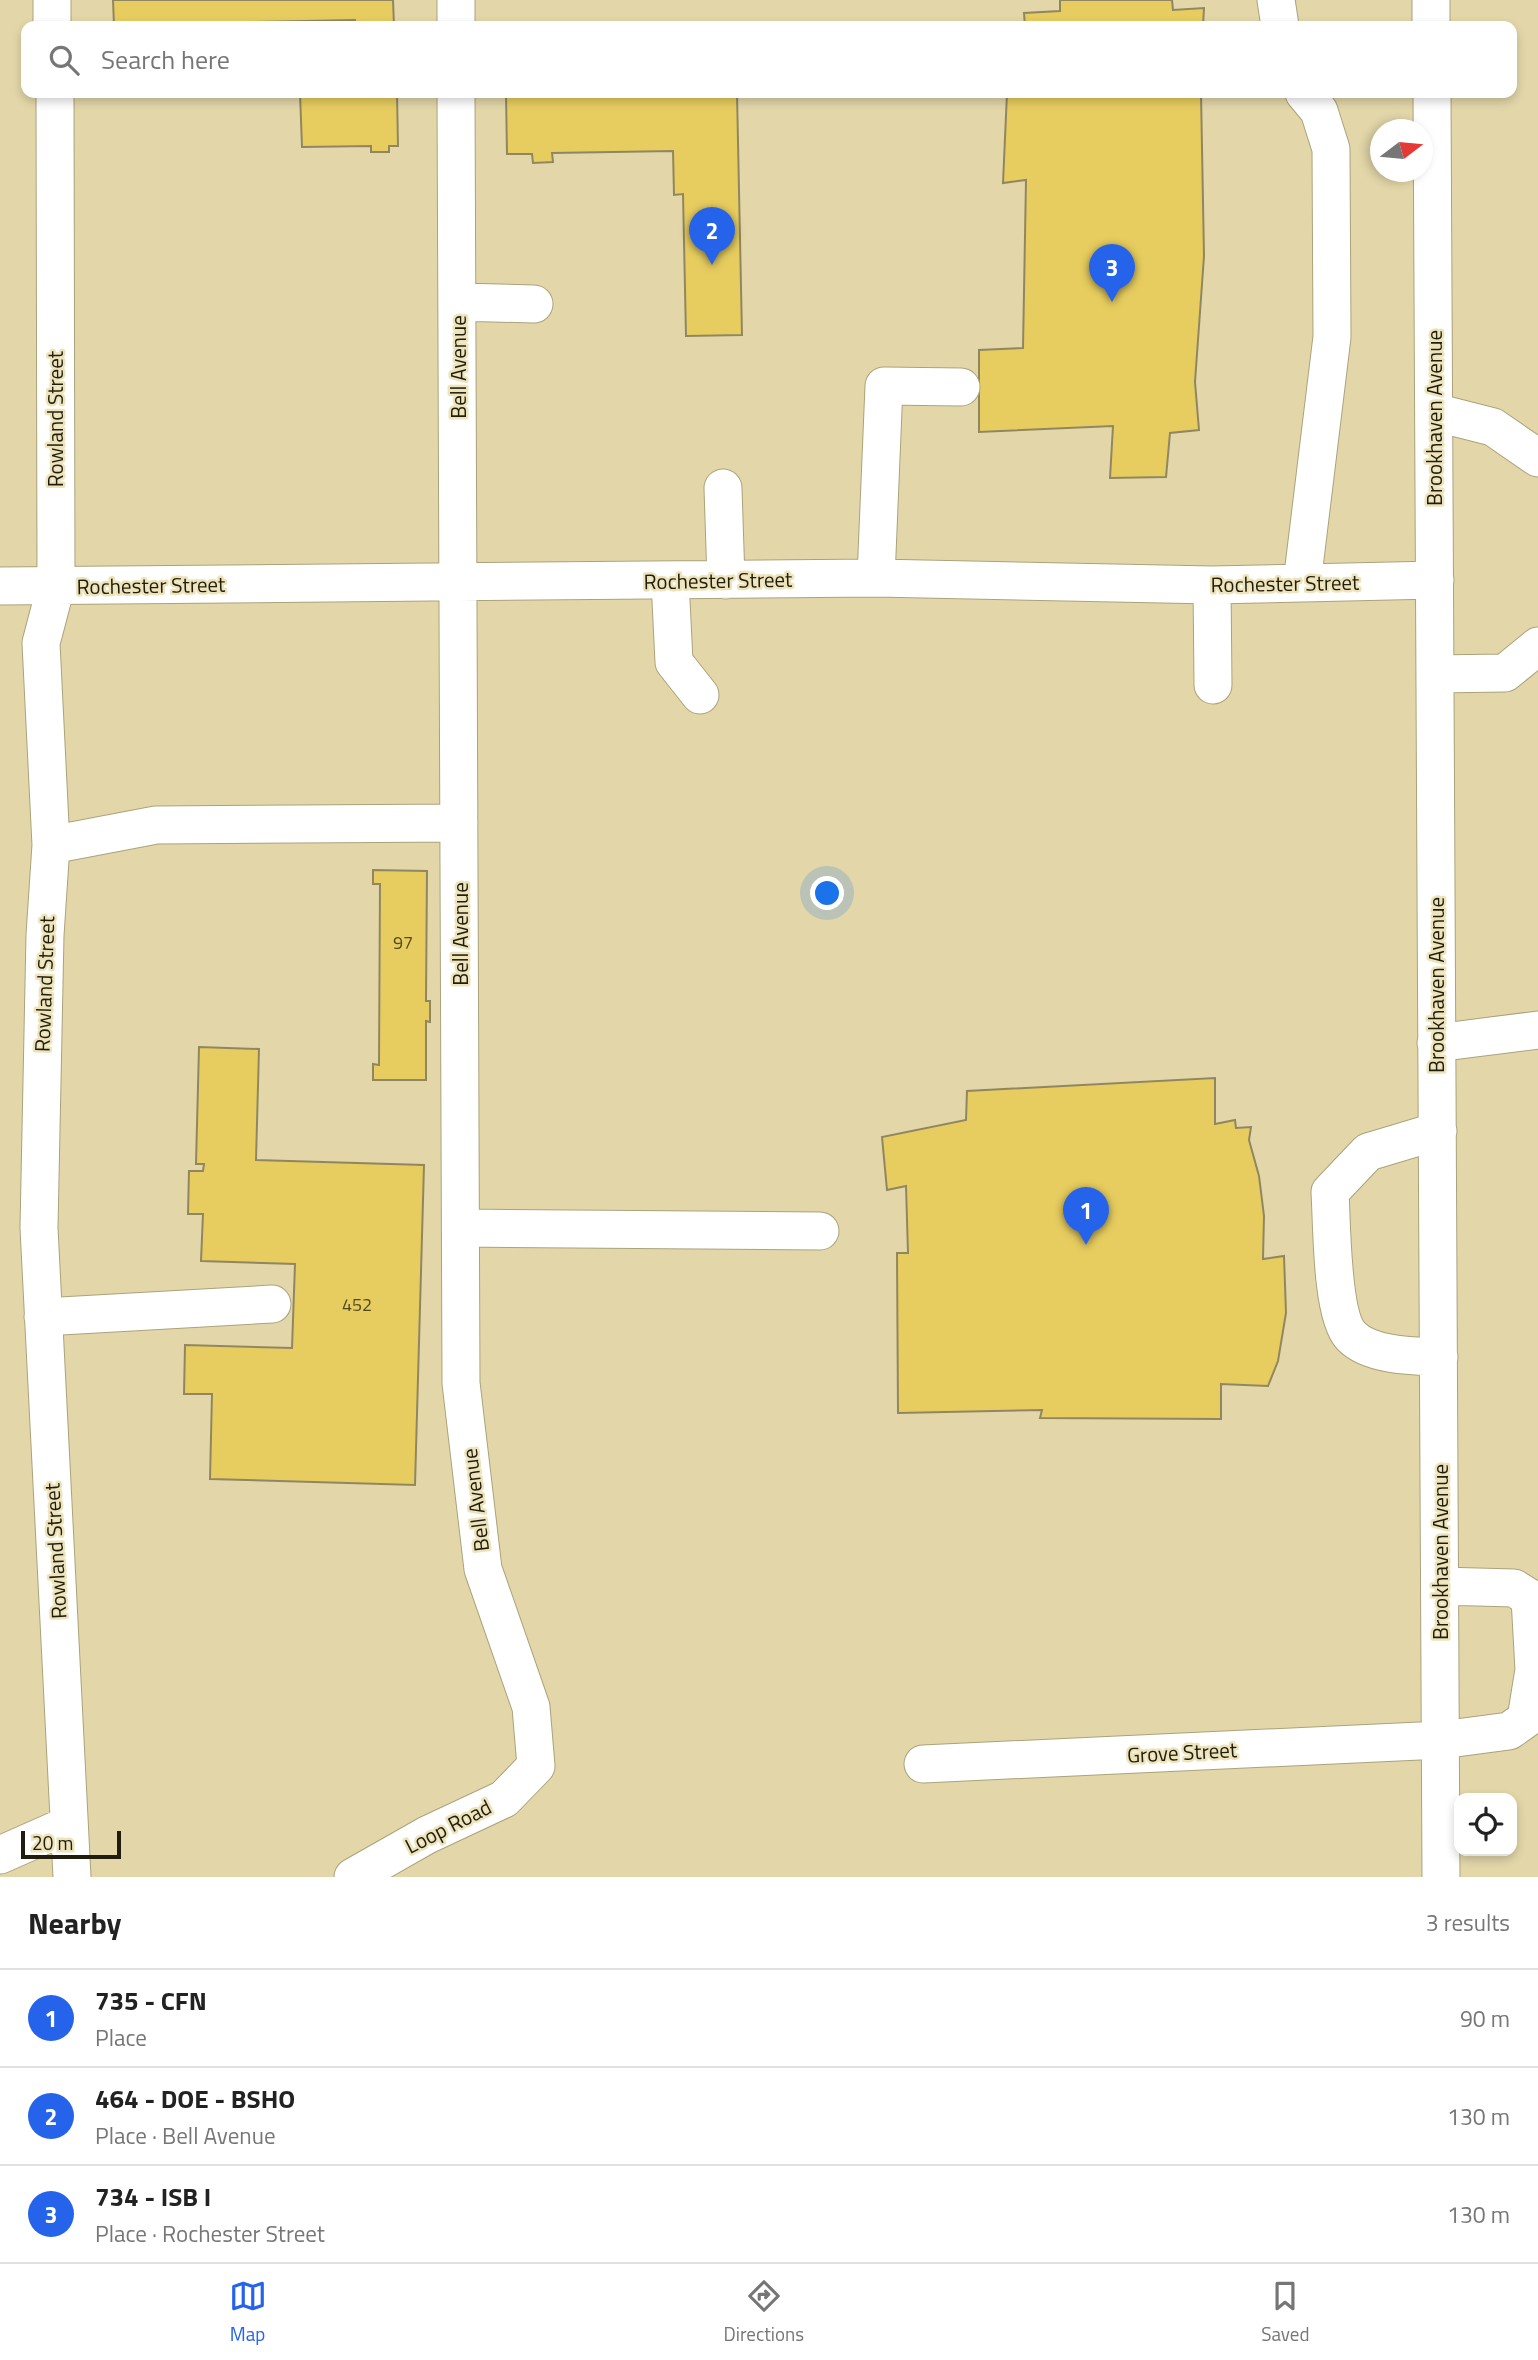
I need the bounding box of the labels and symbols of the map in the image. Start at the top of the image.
north arrow [1370,119,1433,182]
pin: 2 [689,207,735,265]
pin: 3 [1089,244,1135,302]
street label: Bell Avenue [442,315,474,419]
street label: Brookhaven Avenue [1418,330,1450,506]
street label: Rowland Street [39,350,71,487]
street label: Rochester Street [643,563,793,597]
street label: Rochester Street [1210,566,1360,600]
street label: Rochester Street [76,568,226,602]
your location [810,876,844,910]
street label: Bell Avenue [444,882,476,986]
street label: Brookhaven Avenue [1420,897,1452,1073]
street label: Rowland Street [26,915,62,1053]
house number: 97 [393,929,413,956]
pin: 1 [1063,1187,1109,1245]
house number: 452 [342,1291,372,1318]
street label: Bell Avenue [453,1447,497,1553]
street label: Brookhaven Avenue [1424,1464,1456,1640]
street label: Rowland Street [35,1482,75,1620]
street label: Grove Street [1126,1733,1238,1771]
street label: Loop Road [399,1791,497,1861]
scale bar [21,1828,121,1860]

